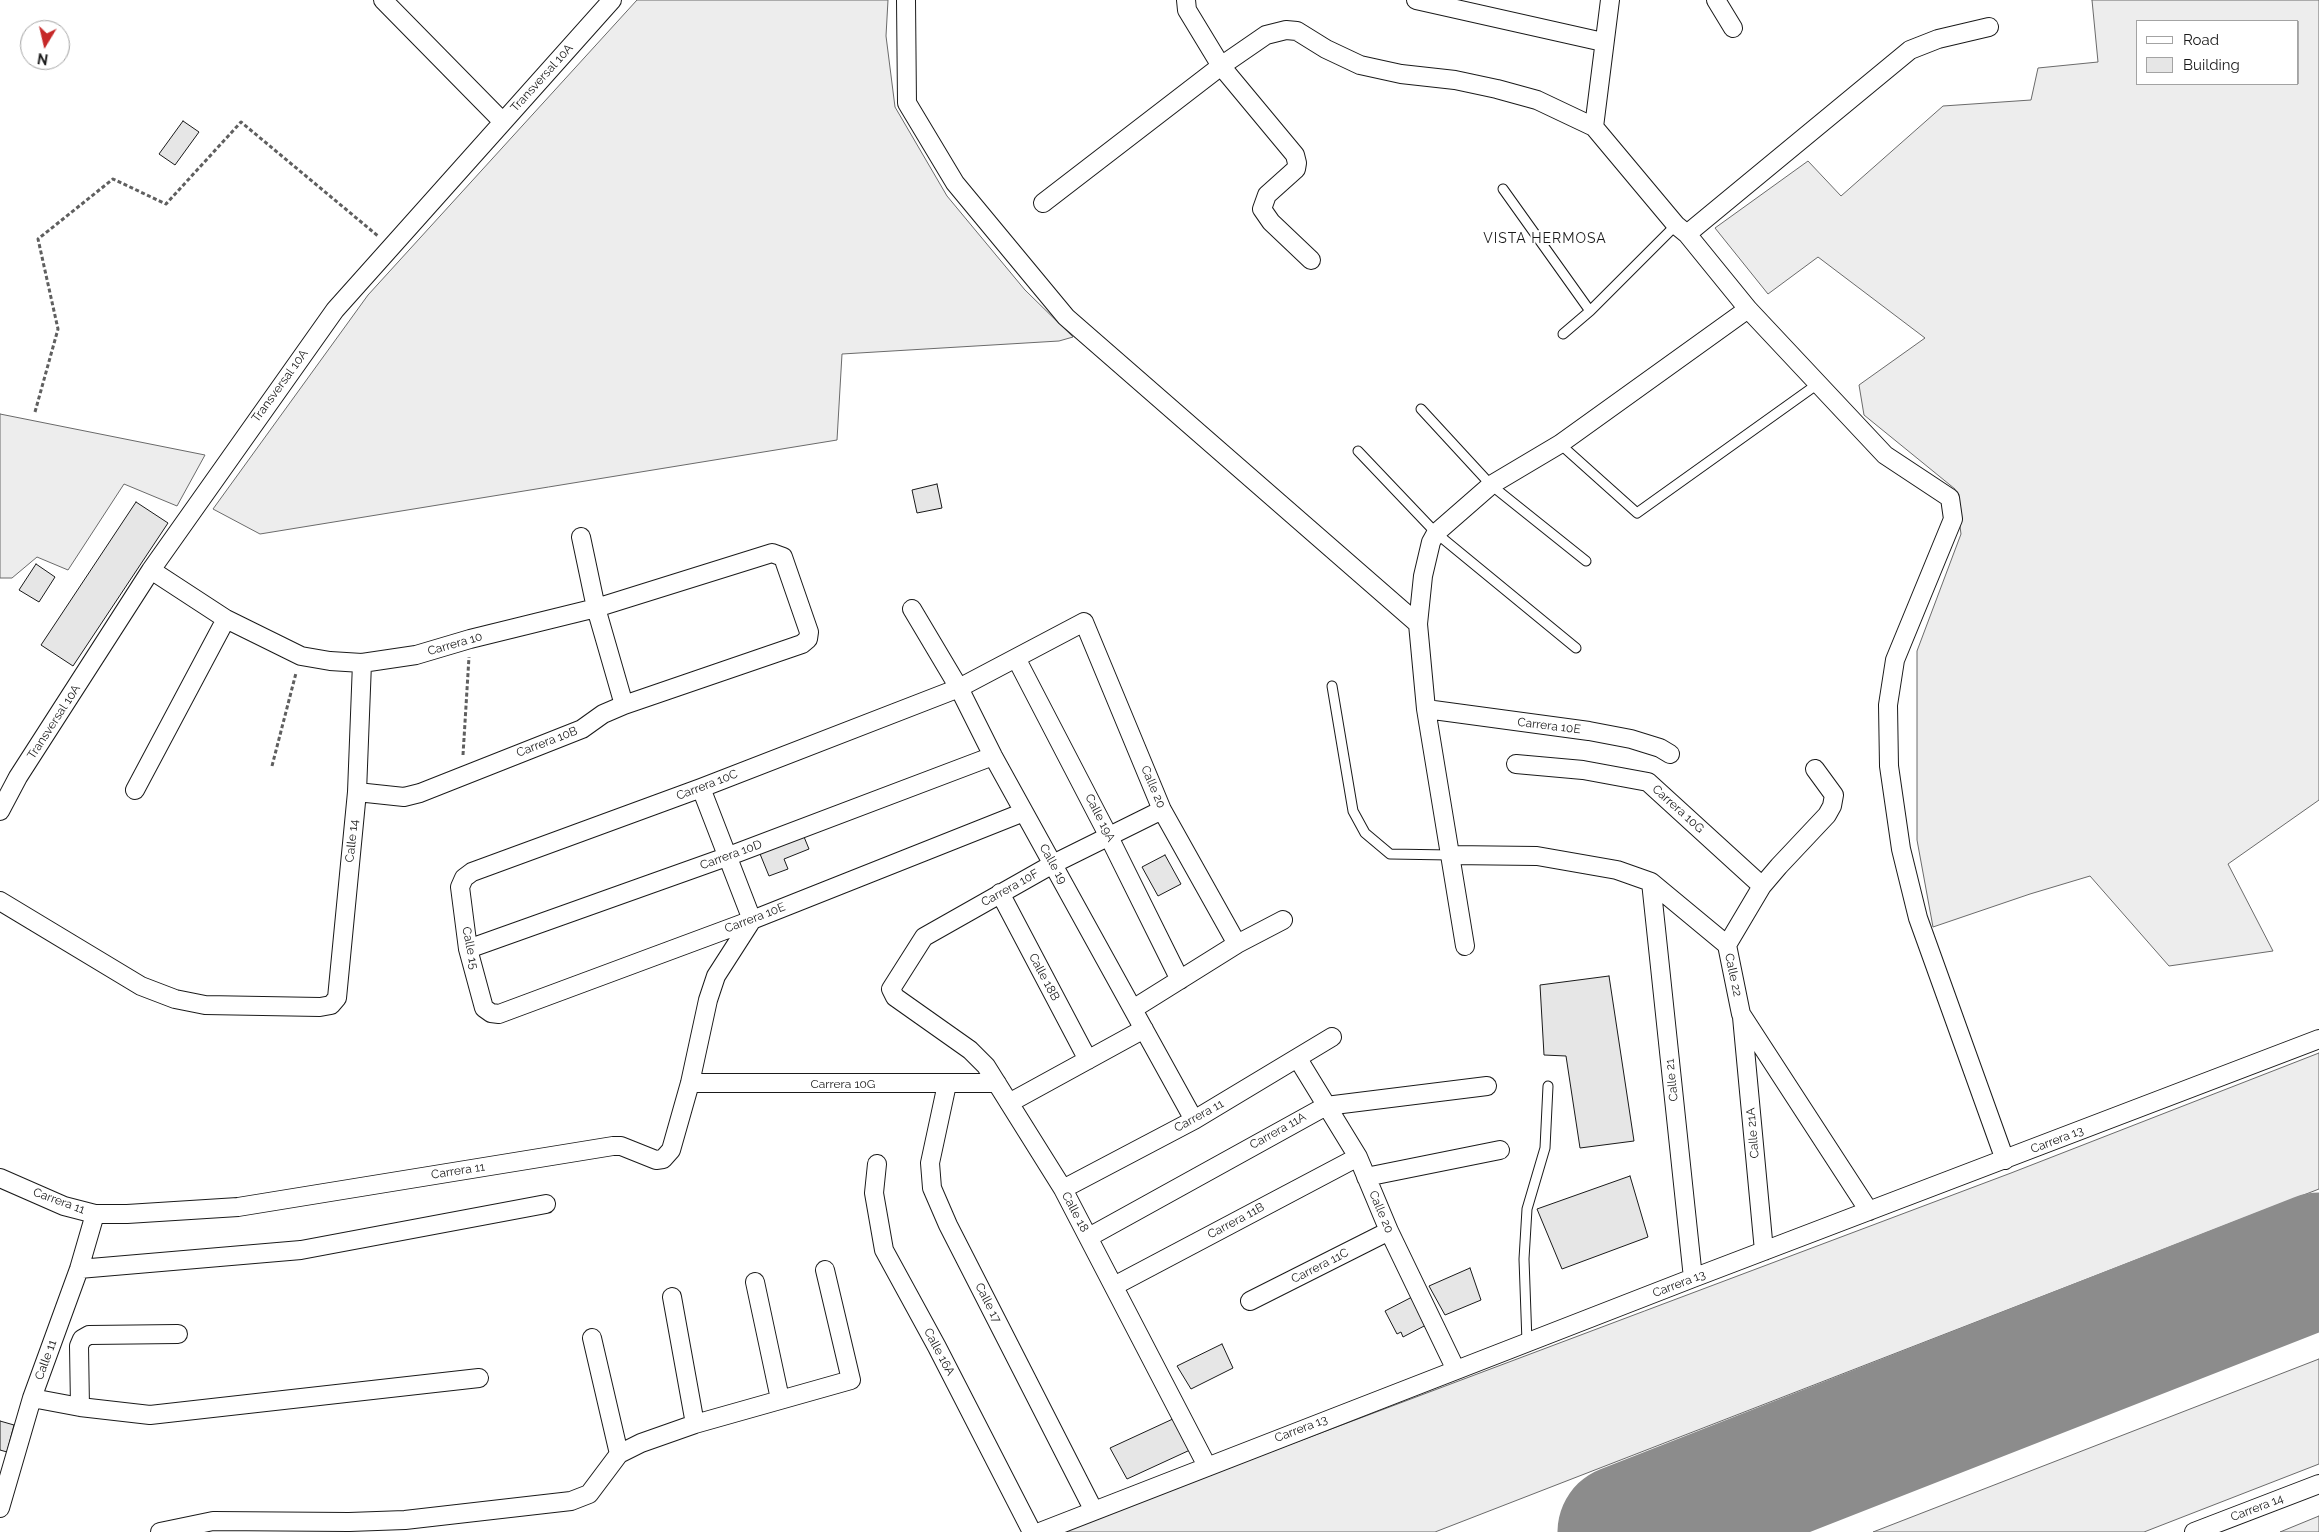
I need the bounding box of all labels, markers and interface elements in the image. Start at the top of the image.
north arrow [20,20,70,70]
legend [2136,20,2299,85]
text: Road [2183,31,2219,49]
street label: Transversal 10A [508,41,576,115]
text: N [36,50,49,68]
text: Building [2183,56,2240,74]
district label: VISTA HERMOSA [1482,231,1608,247]
street label: Transversal 10A [249,347,311,425]
street label: Carrera 10 [426,629,484,659]
street label: Transversal 10A [25,682,83,762]
street label: Carrera 10E [1517,715,1581,737]
street label: Carrera 10B [514,724,580,760]
street label: Calle 20 [1138,763,1168,811]
street label: Carrera 10C [674,767,740,803]
street label: Carrera 10G [1649,782,1707,836]
street label: Calle 19A [1082,792,1118,844]
street label: Calle 14 [343,819,361,863]
street label: Carrera 10D [698,837,764,873]
street label: Calle 19 [1036,841,1070,887]
street label: Carrera 10F [979,866,1041,910]
street label: Carrera 10E [723,900,787,936]
street label: Calle 15 [459,925,481,971]
street label: Calle 18B [1026,951,1062,1003]
street label: Calle 22 [1721,952,1745,998]
street label: Calle 21 [1663,1058,1681,1102]
street label: Carrera 10G [811,1077,875,1091]
street label: Carrera 11 [1172,1097,1226,1135]
street label: Calle 21A [1744,1107,1762,1159]
street label: Carrera 11A [1247,1110,1309,1152]
street label: Carrera 13 [2029,1123,2085,1157]
street label: Carrera 11 [430,1160,486,1182]
street label: Carrera 11 [31,1185,87,1217]
street label: Calle 20 [1366,1188,1396,1236]
street label: Calle 18 [1058,1189,1092,1235]
street label: Carrera 11B [1205,1200,1267,1242]
street label: Carrera 11C [1289,1245,1351,1287]
street label: Carrera 13 [1651,1267,1707,1301]
street label: Calle 17 [972,1281,1004,1325]
street label: Calle 16A [921,1326,957,1378]
street label: Calle 11 [32,1338,60,1382]
street label: Carrera 13 [1273,1412,1329,1446]
street label: Carrera 14 [2229,1491,2285,1525]

